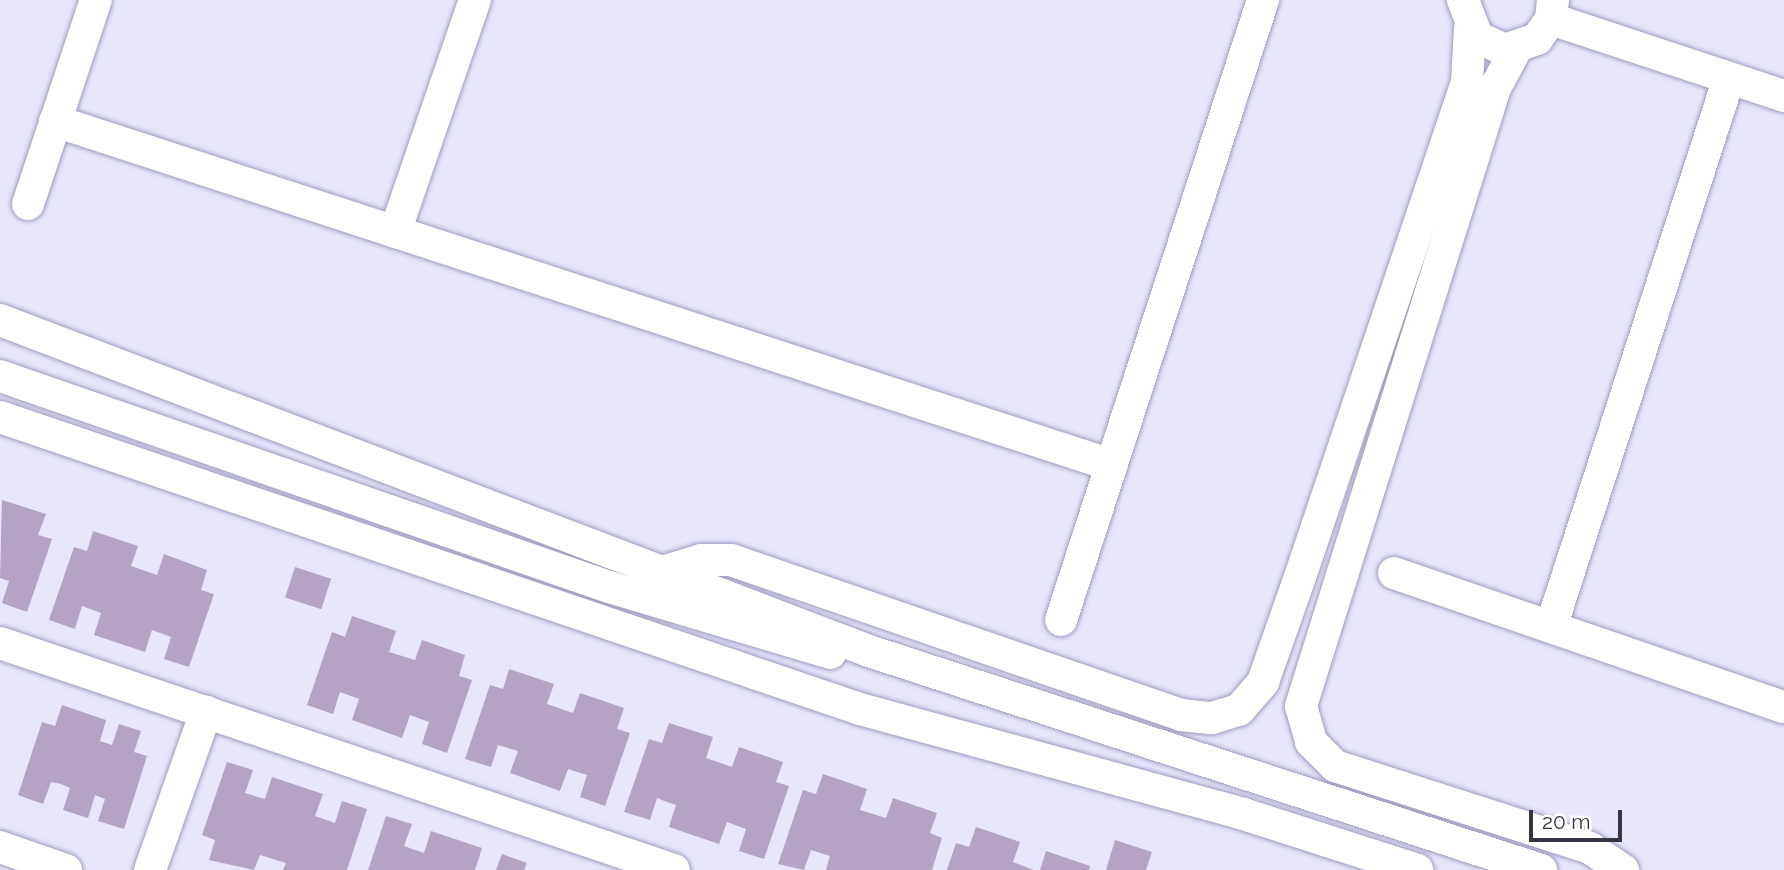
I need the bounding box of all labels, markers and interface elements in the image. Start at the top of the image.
scale bar [1532,796,1625,840]
text: 20 m [1542,809,1590,834]

